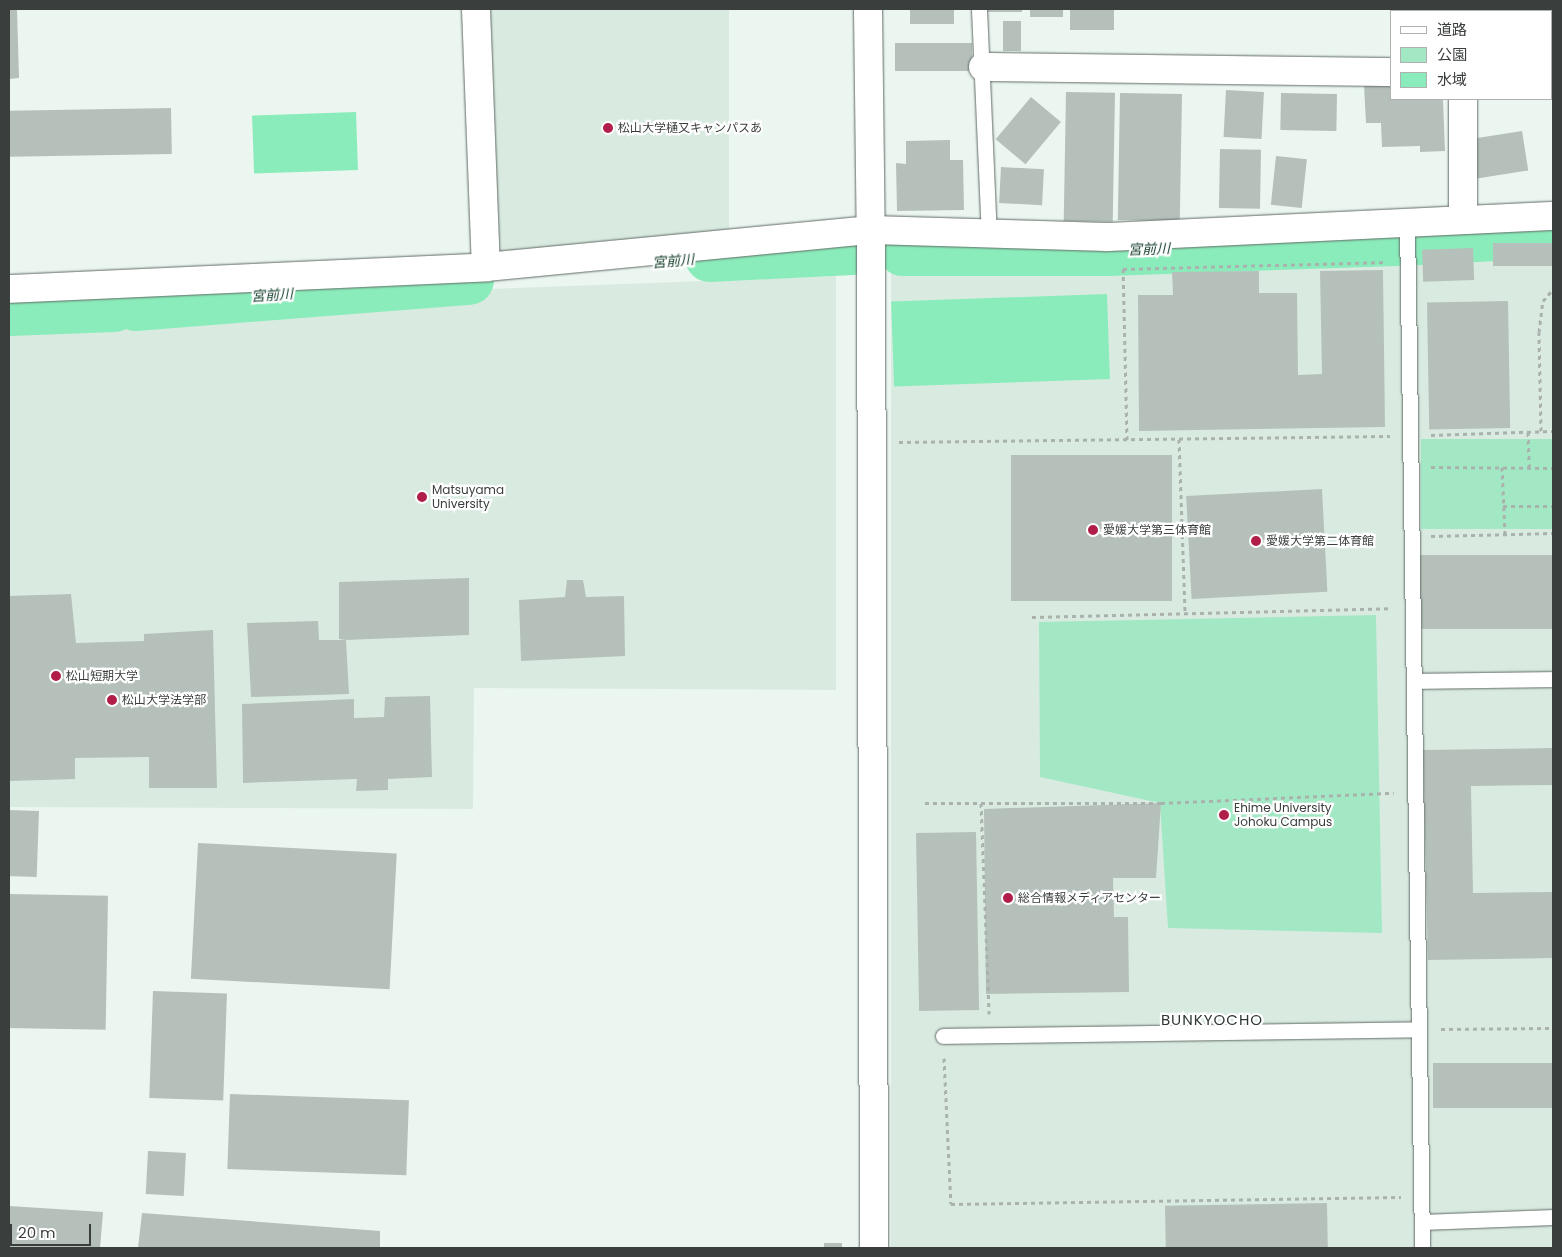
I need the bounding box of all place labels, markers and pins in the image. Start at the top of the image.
place label: 松山大学樋又キャンパスあ [618,121,762,135]
marker: 松山大学樋又キャンパスあ [602,122,614,134]
place label: Matsuyama University [432,483,504,511]
marker: Matsuyama University [416,491,428,503]
place label: 愛媛大学第三体育館 [1103,523,1211,537]
marker: 愛媛大学第三体育館 [1087,524,1099,536]
place label: 愛媛大学第二体育館 [1266,534,1374,548]
marker: 愛媛大学第二体育館 [1250,535,1262,547]
place label: 松山短期大学 [66,669,138,683]
marker: 松山短期大学 [50,670,62,682]
place label: 松山大学法学部 [122,693,206,707]
marker: 松山大学法学部 [106,694,118,706]
place label: Ehime University Johoku Campus [1234,801,1332,829]
marker: Ehime University Johoku Campus [1218,809,1230,821]
place label: 総合情報メディアセンター [1018,891,1162,905]
marker: 総合情報メディアセンター [1002,892,1014,904]

